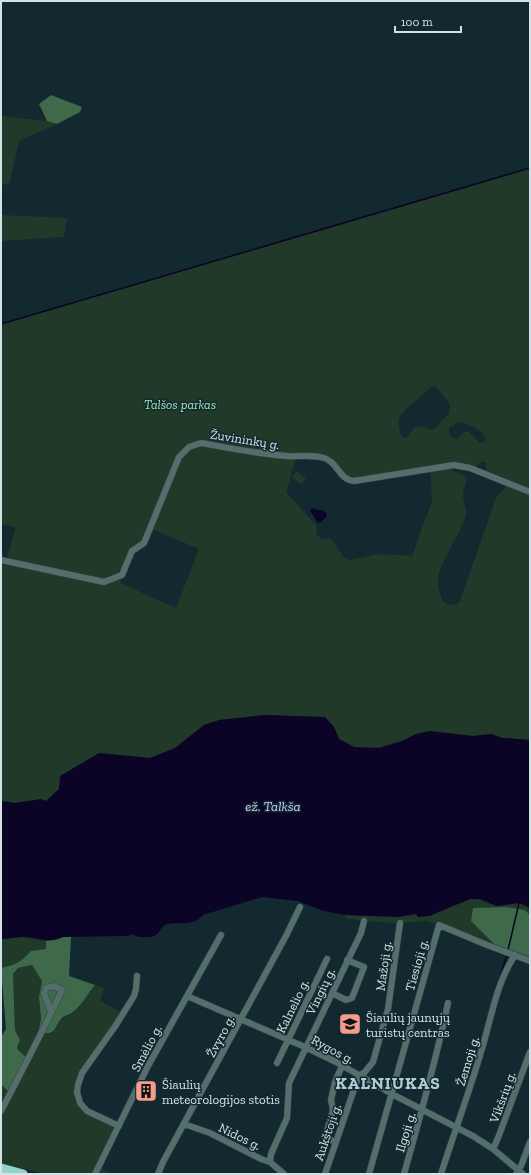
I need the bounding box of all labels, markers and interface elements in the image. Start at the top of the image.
scale bar [395,8,461,34]
text: 100 m [401,15,433,29]
park label: Talšos parkas [144,397,216,412]
street label: Žuvininkų g. [209,427,281,452]
water label: ež. Talkša [245,798,301,815]
street label: Tiesioji g. [402,937,432,993]
street label: Mažoji g. [373,940,395,992]
street label: Vingių g. [302,965,338,1018]
street label: Kalnelio g. [273,977,312,1036]
place label: Šiaulių jaunųjų turistų centras [366,1010,451,1040]
school or university icon: Šiaulių jaunųjų turistų centras [337,1011,363,1037]
street label: Žvyro g. [203,1013,238,1060]
street label: Smėlio g. [128,1022,165,1074]
street label: Rygos g. [309,1032,357,1067]
street label: Žemoji g. [453,1035,483,1088]
street label: Vikšrių g. [486,1070,519,1126]
district label: KALNIUKAS [335,1073,441,1093]
place label: Šiaulių meteorologijos stotis [162,1077,280,1108]
building icon: Šiaulių meteorologijos stotis [133,1078,159,1104]
street label: Aukštoji g. [311,1102,345,1163]
street label: Ilgoji g. [392,1110,420,1154]
street label: Nidos g. [216,1120,263,1153]

